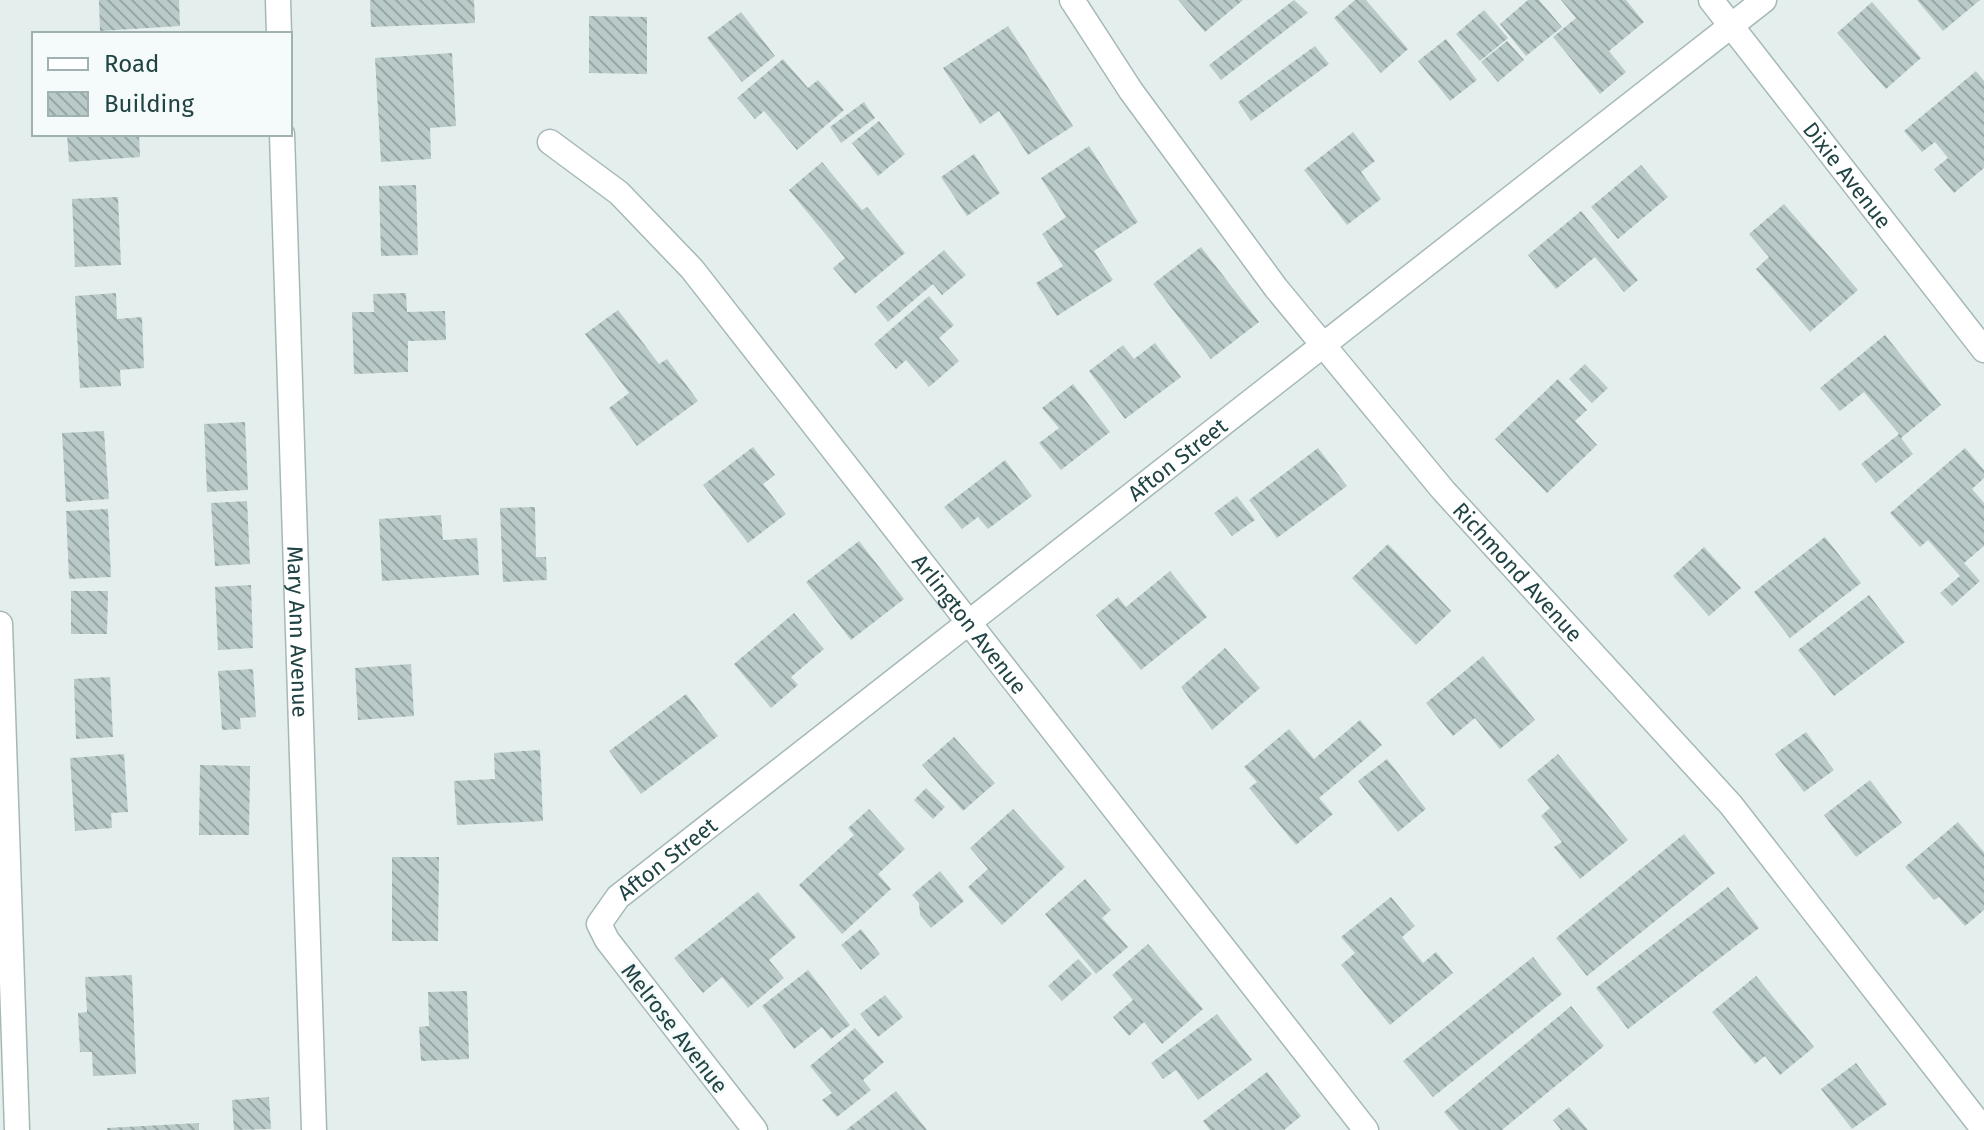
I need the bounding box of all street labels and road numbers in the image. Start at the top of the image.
street label: Dixie Avenue [1797,117,1897,234]
street label: Afton Street [1122,412,1233,507]
street label: Richmond Avenue [1447,497,1588,648]
street label: Mary Ann Avenue [281,546,314,718]
street label: Arlington Avenue [906,549,1033,700]
street label: Afton Street [612,812,723,906]
street label: Melrose Avenue [616,958,734,1099]

